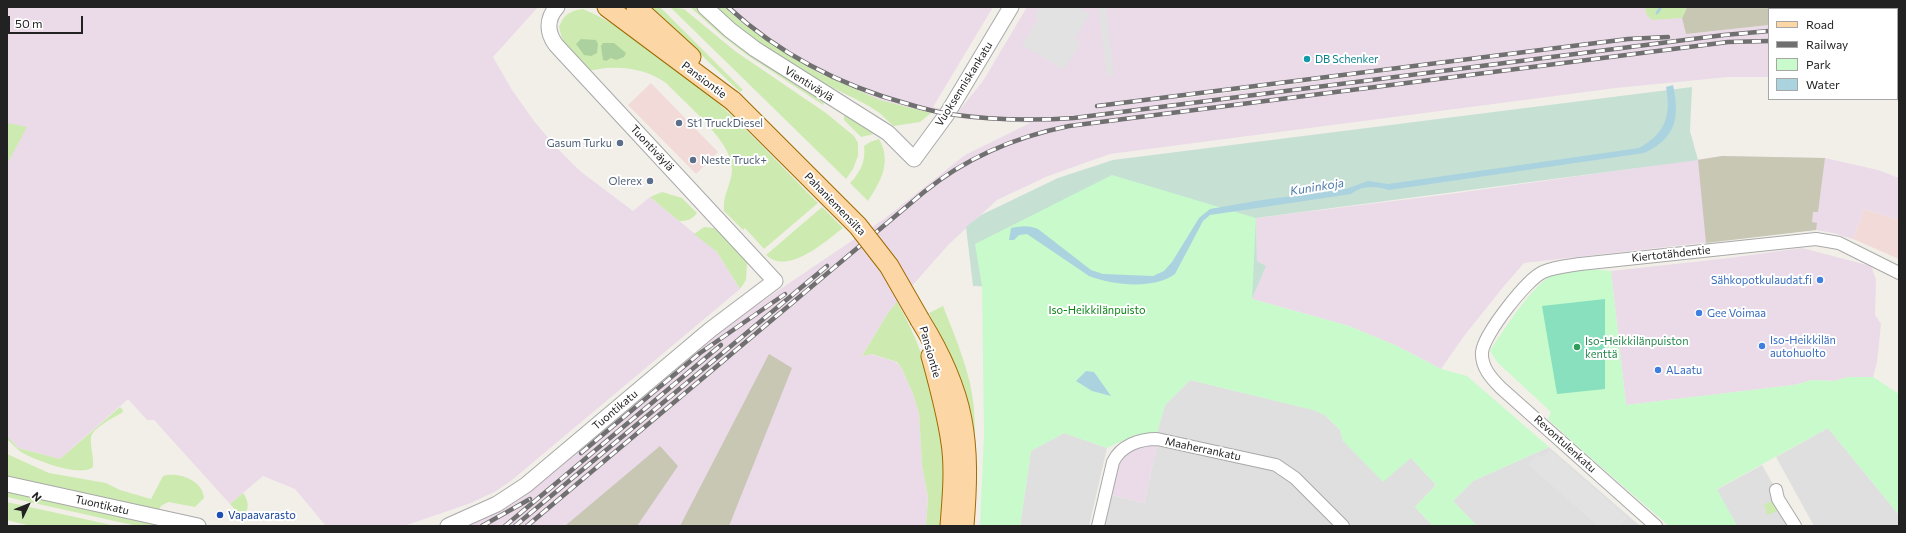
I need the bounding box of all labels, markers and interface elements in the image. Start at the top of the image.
scale bar [10,8,85,34]
legend [1768,8,1898,100]
text: 50 m [15,16,43,30]
text: Road [1806,17,1834,31]
text: Railway [1806,37,1848,51]
street label: Vuoksenniskankatu [933,39,995,129]
place label: DB Schenker [1315,52,1379,66]
marker: DB Schenker [1302,54,1312,64]
text: Park [1806,57,1831,71]
street label: Pansiontie [679,59,729,101]
street label: Vientiväylä [782,64,836,104]
text: Water [1806,77,1840,91]
place label: St1 TruckDiesel [687,116,763,130]
marker: St1 TruckDiesel [674,118,684,128]
street label: Tuontiväylä [627,122,677,174]
place label: Gasum Turku [547,136,612,150]
marker: Gasum Turku [615,138,625,148]
place label: Neste Truck+ [701,153,767,167]
marker: Neste Truck+ [688,155,698,165]
street label: Pahaniemensilta [802,170,868,238]
place label: Olerex [609,174,642,188]
marker: Olerex [645,176,655,186]
water label: Kuninkoja [1289,176,1345,198]
street label: Kiertotähdentie [1631,243,1711,265]
place label: Sähkopotkulaudat.fi [1711,273,1812,287]
marker: Sähkopotkulaudat.fi [1815,275,1825,285]
park label: Iso-Heikkilänpuisto [1048,303,1146,317]
place label: Gee Voimaa [1707,306,1766,320]
marker: Gee Voimaa [1694,308,1704,318]
street label: Pansiontie [916,325,944,379]
place label: Iso-Heikkilän autohuolto [1770,333,1836,359]
place label: Iso-Heikkilänpuiston kenttä [1585,334,1688,360]
marker: Iso-Heikkilän autohuolto [1757,341,1767,351]
marker: Iso-Heikkilänpuiston kenttä [1572,342,1582,352]
place label: ALaatu [1666,363,1702,377]
marker: ALaatu [1653,365,1663,375]
street label: Tuontikatu [590,387,640,433]
street label: Revontulenkatu [1531,413,1599,475]
street label: Maaherrankatu [1164,435,1242,463]
north arrow [8,485,48,525]
text: N [30,489,45,504]
street label: Tuontikatu [74,492,130,518]
place label: Vapaavarasto [228,508,296,522]
marker: Vapaavarasto [215,510,225,520]

